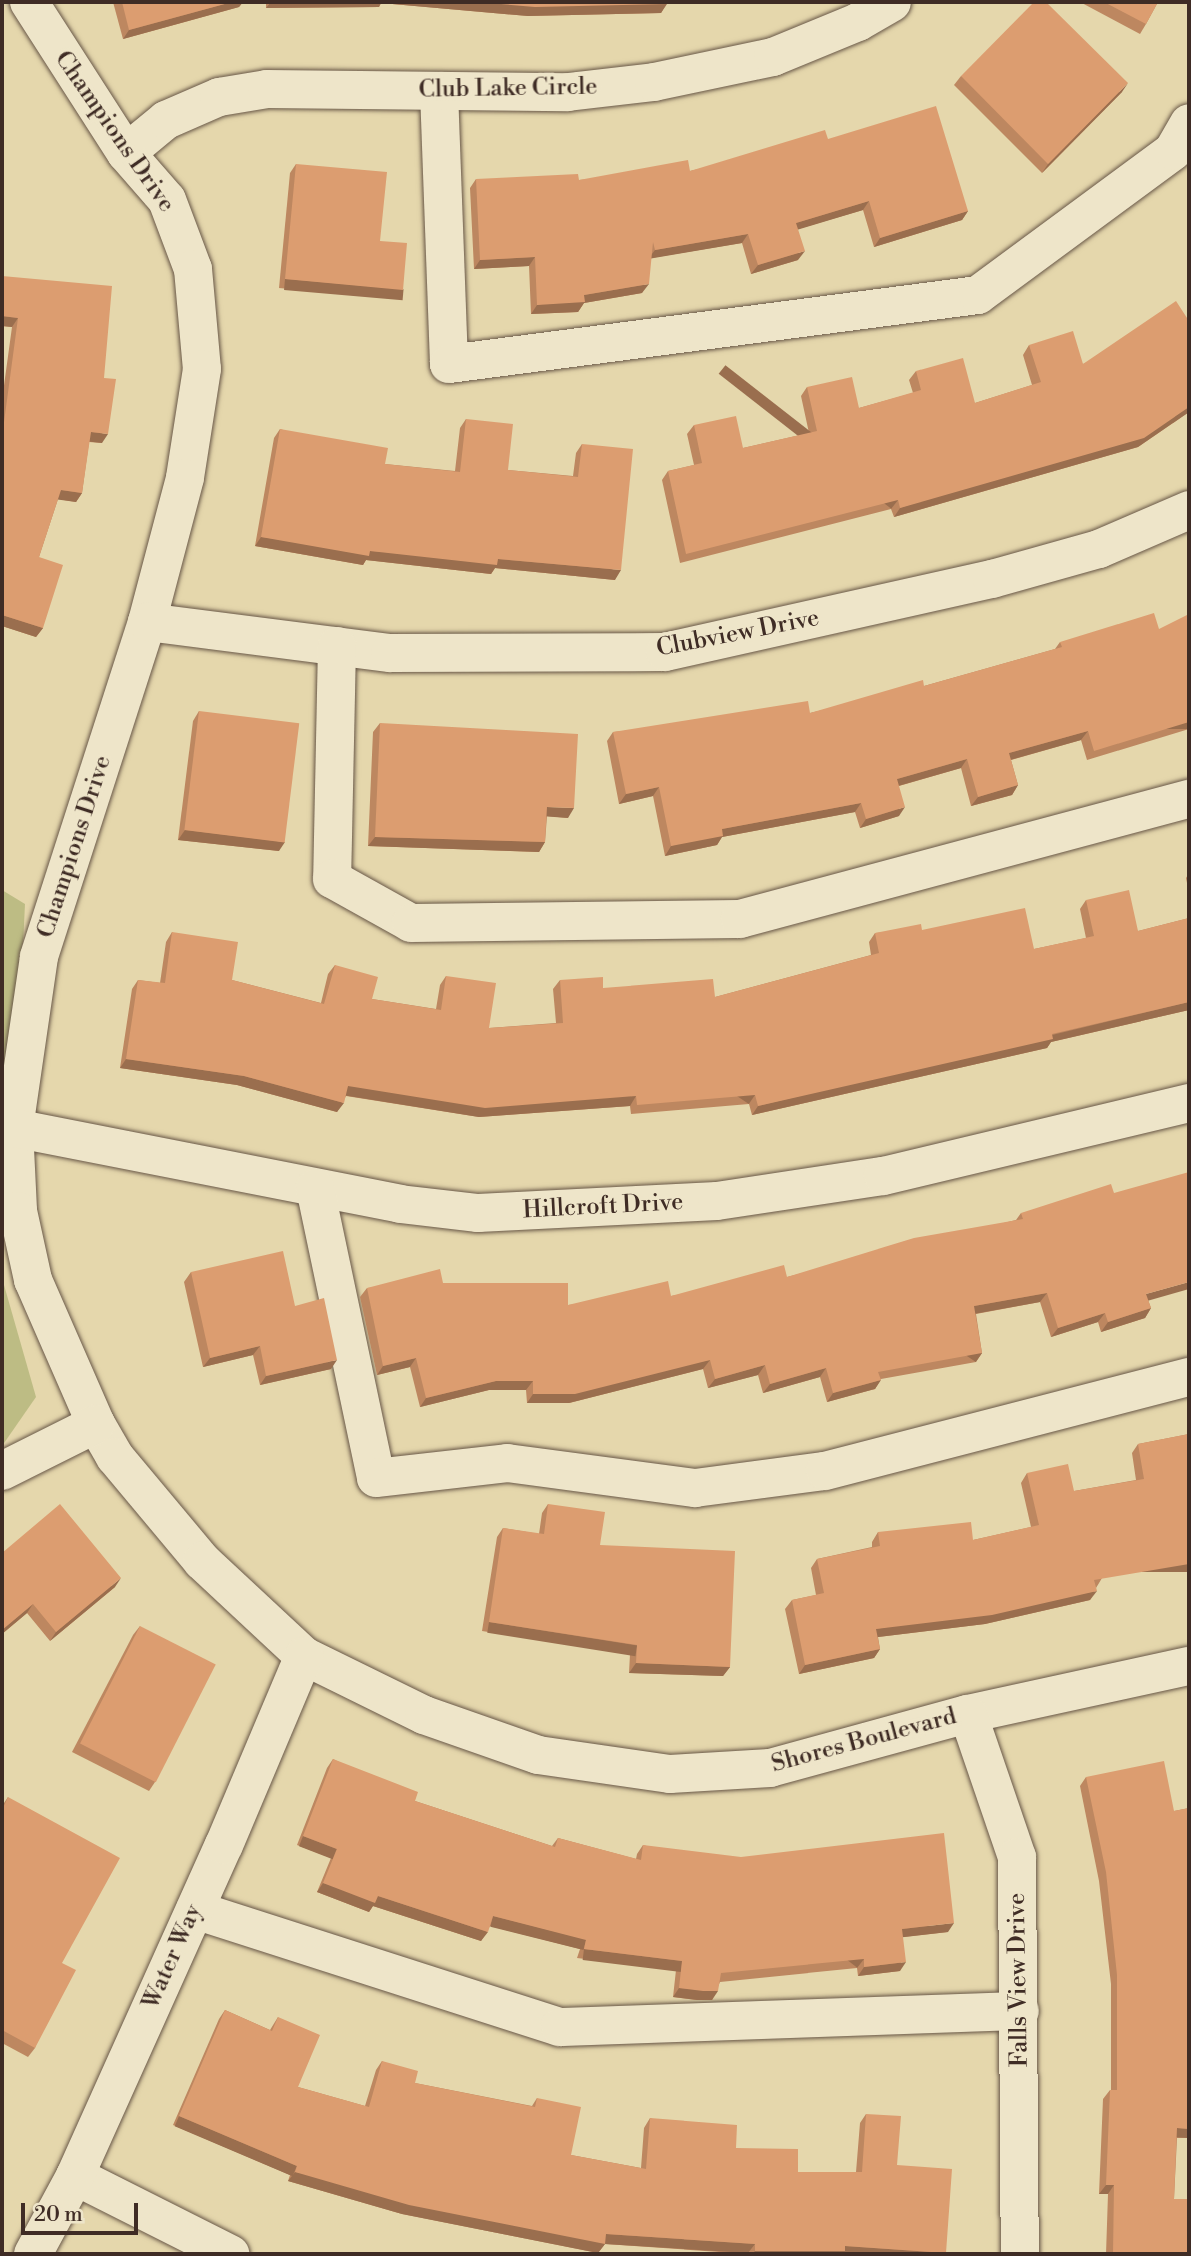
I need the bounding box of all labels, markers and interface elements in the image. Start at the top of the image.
street label: Champions Drive [48,46,180,218]
street label: Club Lake Circle [418,73,598,105]
street label: Clubview Drive [654,604,822,664]
street label: Champions Drive [32,752,118,942]
street label: Hillcroft Drive [522,1188,684,1226]
street label: Shores Boulevard [768,1702,960,1780]
street label: Falls View Drive [1003,1893,1035,2067]
street label: Water Way [137,1900,209,2014]
scale bar [24,2190,142,2234]
text: 20 m [34,2202,83,2228]

